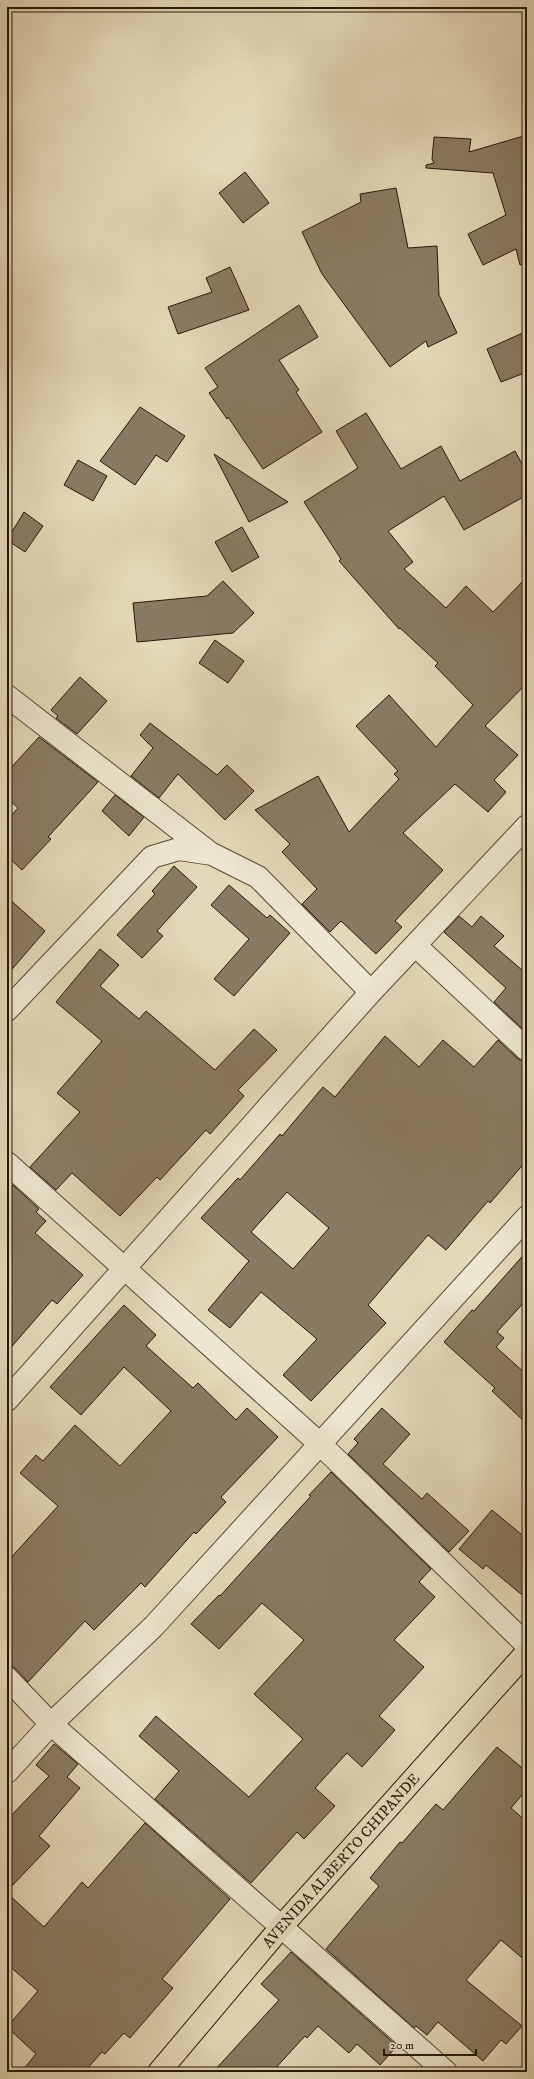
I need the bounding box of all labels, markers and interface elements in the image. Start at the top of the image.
street label: AVENIDA ALBERTO CHIPANDE [258,1769,424,1952]
scale bar [384,2031,476,2057]
text: 20 m [390,2038,414,2053]

